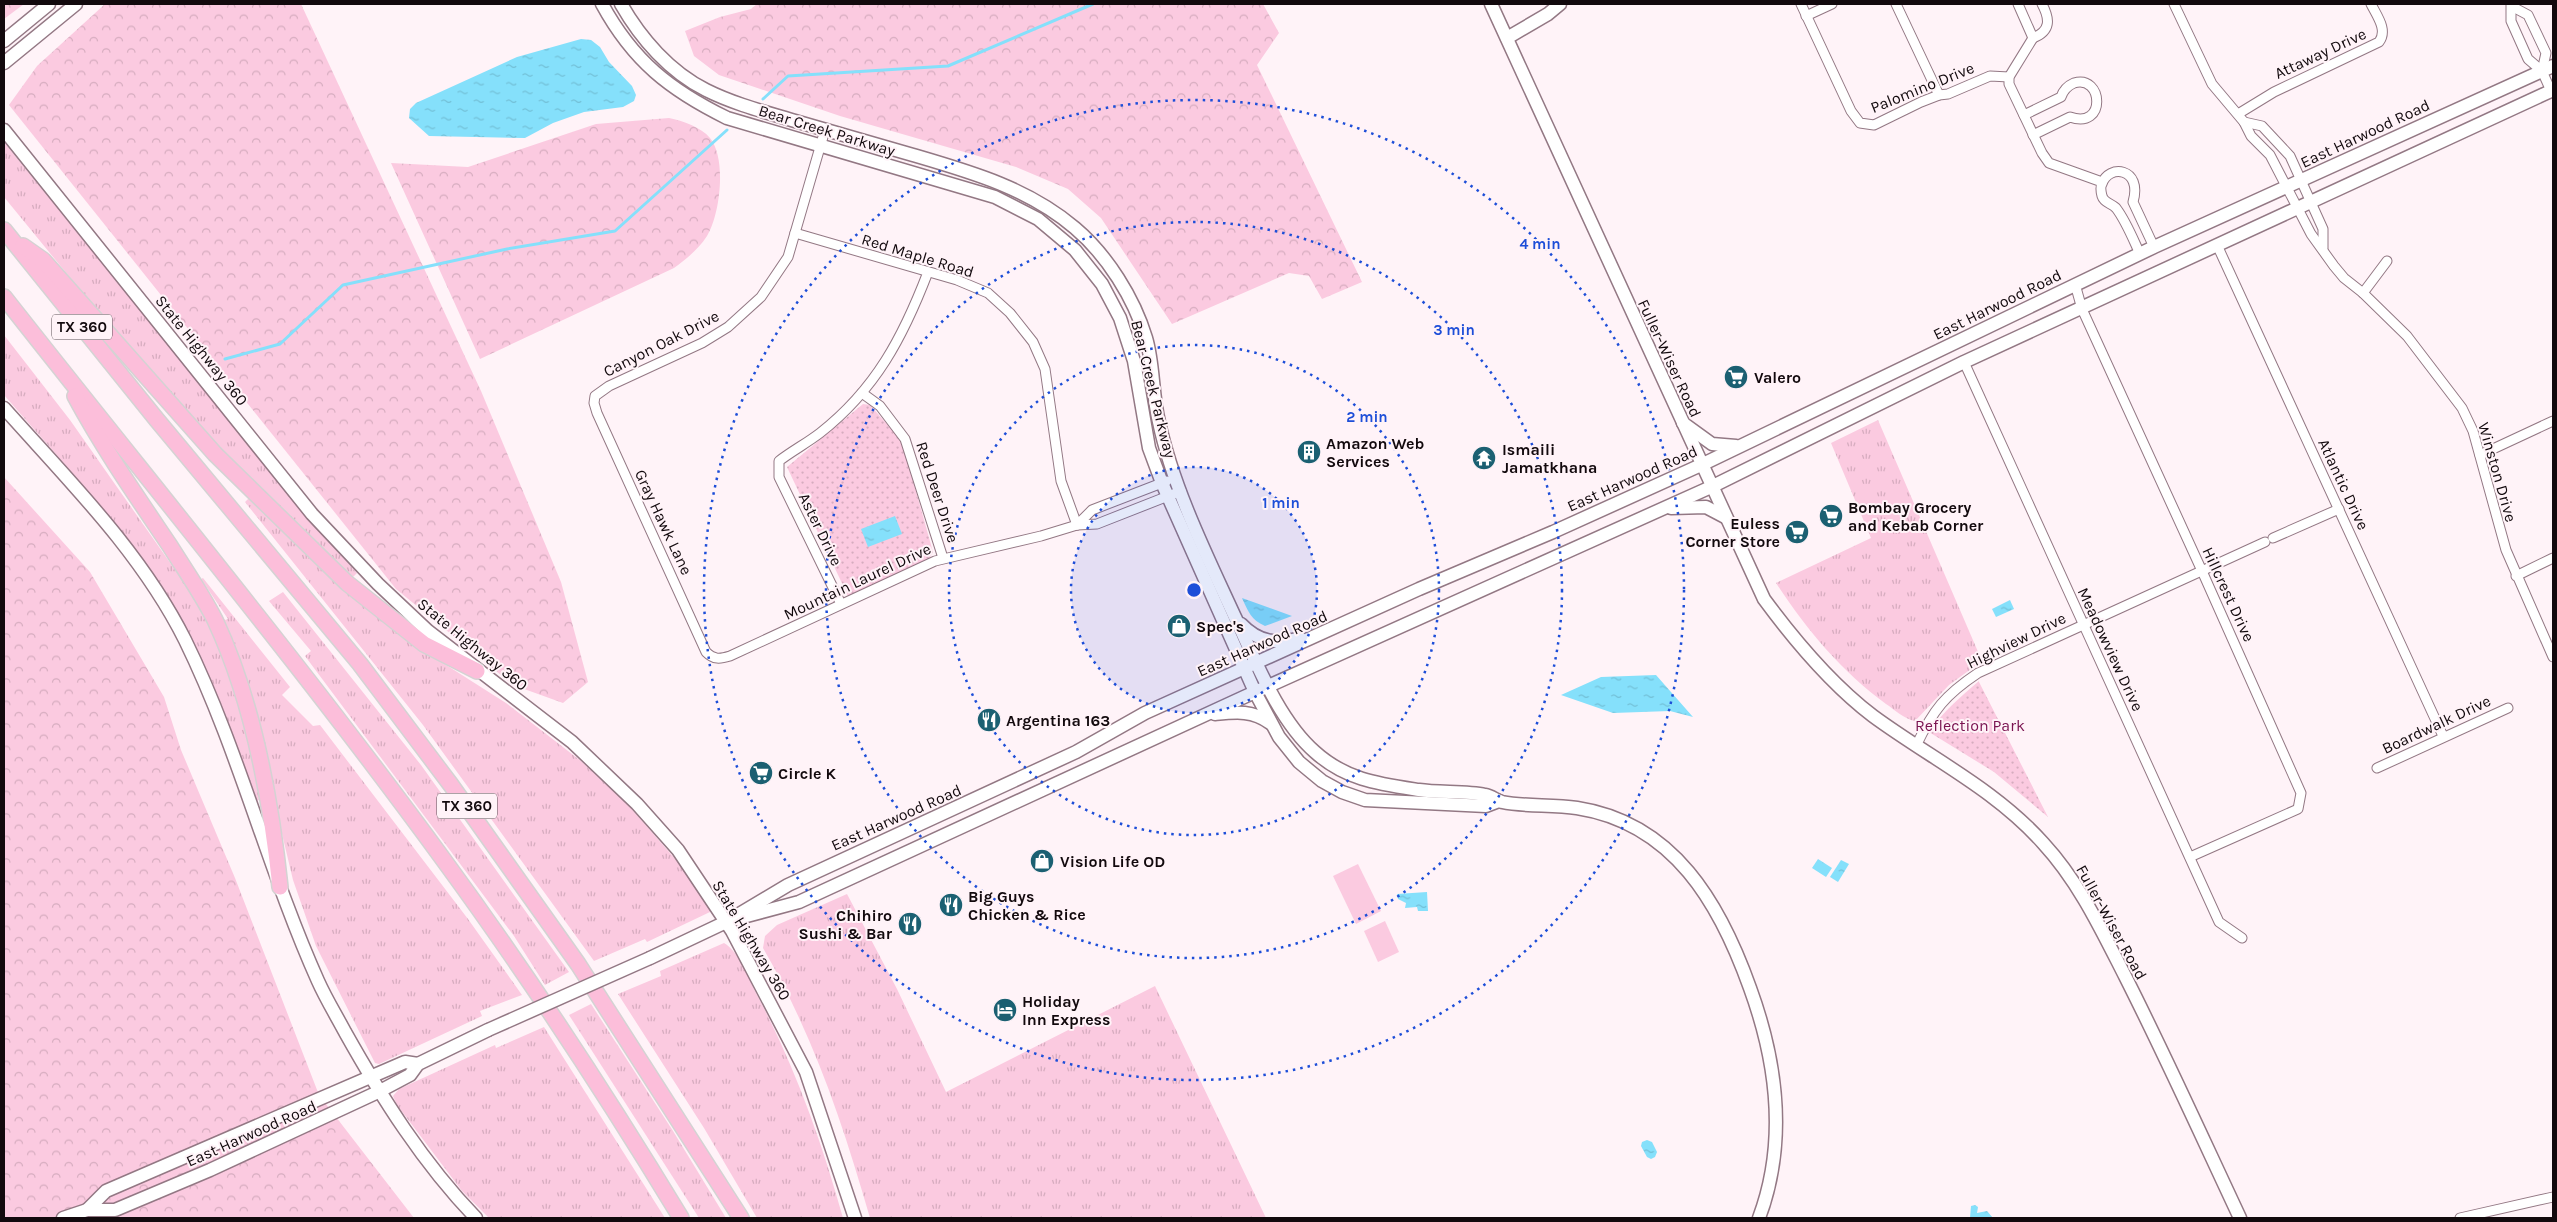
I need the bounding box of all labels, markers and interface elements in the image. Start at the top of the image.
street label: Attaway Drive [2271,24,2369,83]
street label: Palomino Drive [1868,58,1977,117]
street label: East Harwood Road [2298,95,2433,172]
street label: Bear Creek Parkway [756,101,898,160]
street label: Red Maple Road [859,229,976,282]
text: 4 min [1519,235,1561,253]
street label: East Harwood Road [1930,265,2065,344]
street label: State Highway 360 [151,291,252,409]
street label: Fuller-Wiser Road [1634,296,1705,420]
street label: Canyon Oak Drive [600,306,722,381]
road number: TX 360 [52,314,112,340]
street label: Bear Creek Parkway [1127,318,1180,461]
text: 3 min [1433,321,1475,339]
supermarket icon: Valero [1723,364,1749,390]
place label: Valero [1754,368,1801,387]
text: 2 min [1346,408,1388,426]
street label: Winston Drive [2474,420,2521,524]
place label: Amazon Web Services [1326,434,1425,471]
street label: Atlantic Drive [2314,436,2373,533]
street label: Red Deer Drive [912,439,963,545]
building icon: Amazon Web Services [1296,439,1322,465]
place label: Ismaili Jamatkhana [1502,440,1597,477]
street label: East Harwood Road [1564,441,1700,516]
temple icon: Ismaili Jamatkhana [1471,445,1497,471]
street label: Gray Hawk Lane [631,466,696,578]
street label: Aster Drive [795,490,846,569]
text: 1 min [1262,494,1300,512]
place label: Bombay Grocery and Kebab Corner [1848,498,1984,535]
supermarket icon: Bombay Grocery and Kebab Corner [1818,503,1844,529]
place label: Euless Corner Store [1685,514,1780,551]
supermarket icon: Euless Corner Store [1784,519,1810,545]
street label: Mountain Laurel Drive [781,539,934,624]
street label: Hillcrest Drive [2198,544,2259,645]
centre of rings [1185,581,1203,599]
street label: Meadowview Drive [2074,584,2148,714]
street label: State Highway 360 [414,594,532,695]
street label: East Harwood Road [1194,606,1330,681]
street label: Highview Drive [1964,608,2069,673]
shop icon: Spec's [1166,613,1192,639]
place label: Spec's [1196,617,1244,636]
street label: Boardwalk Drive [2379,691,2494,758]
restaurant icon: Argentina 163 [976,707,1002,733]
place label: Argentina 163 [1006,711,1110,730]
park label: Reflection Park [1915,716,2025,735]
supermarket icon: Circle K [748,760,774,786]
place label: Circle K [778,764,837,783]
street label: East Harwood Road [828,780,964,855]
road number: TX 360 [437,794,497,818]
shop icon: Vision Life OD [1029,848,1055,874]
place label: Vision Life OD [1060,852,1165,871]
street label: Fuller-Wiser Road [2072,862,2151,983]
street label: State Highway 360 [708,877,795,1004]
place label: Big Guys Chicken & Rice [968,887,1086,924]
restaurant icon: Big Guys Chicken & Rice [938,892,964,918]
place label: Chihiro Sushi & Bar [799,906,893,943]
restaurant icon: Chihiro Sushi & Bar [897,911,923,937]
place label: Holiday Inn Express [1022,992,1111,1029]
hotel icon: Holiday Inn Express [992,997,1018,1023]
street label: East Harwood Road [183,1096,319,1171]

